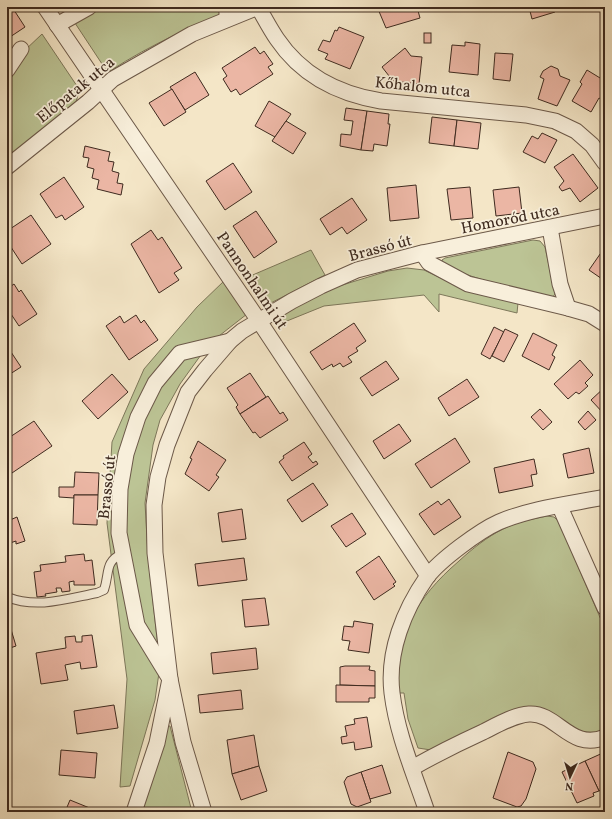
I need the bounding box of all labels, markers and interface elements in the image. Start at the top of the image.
street label: Előpatak utca [32,52,120,129]
street label: Kőhalom utca [374,72,472,104]
street label: Homoród utca [459,200,562,240]
street label: Pannonhalmi út [210,228,292,335]
street label: Brassó út [346,230,415,268]
street label: Brassó út [94,454,122,521]
north arrow [550,757,590,797]
text: N [565,778,574,793]

